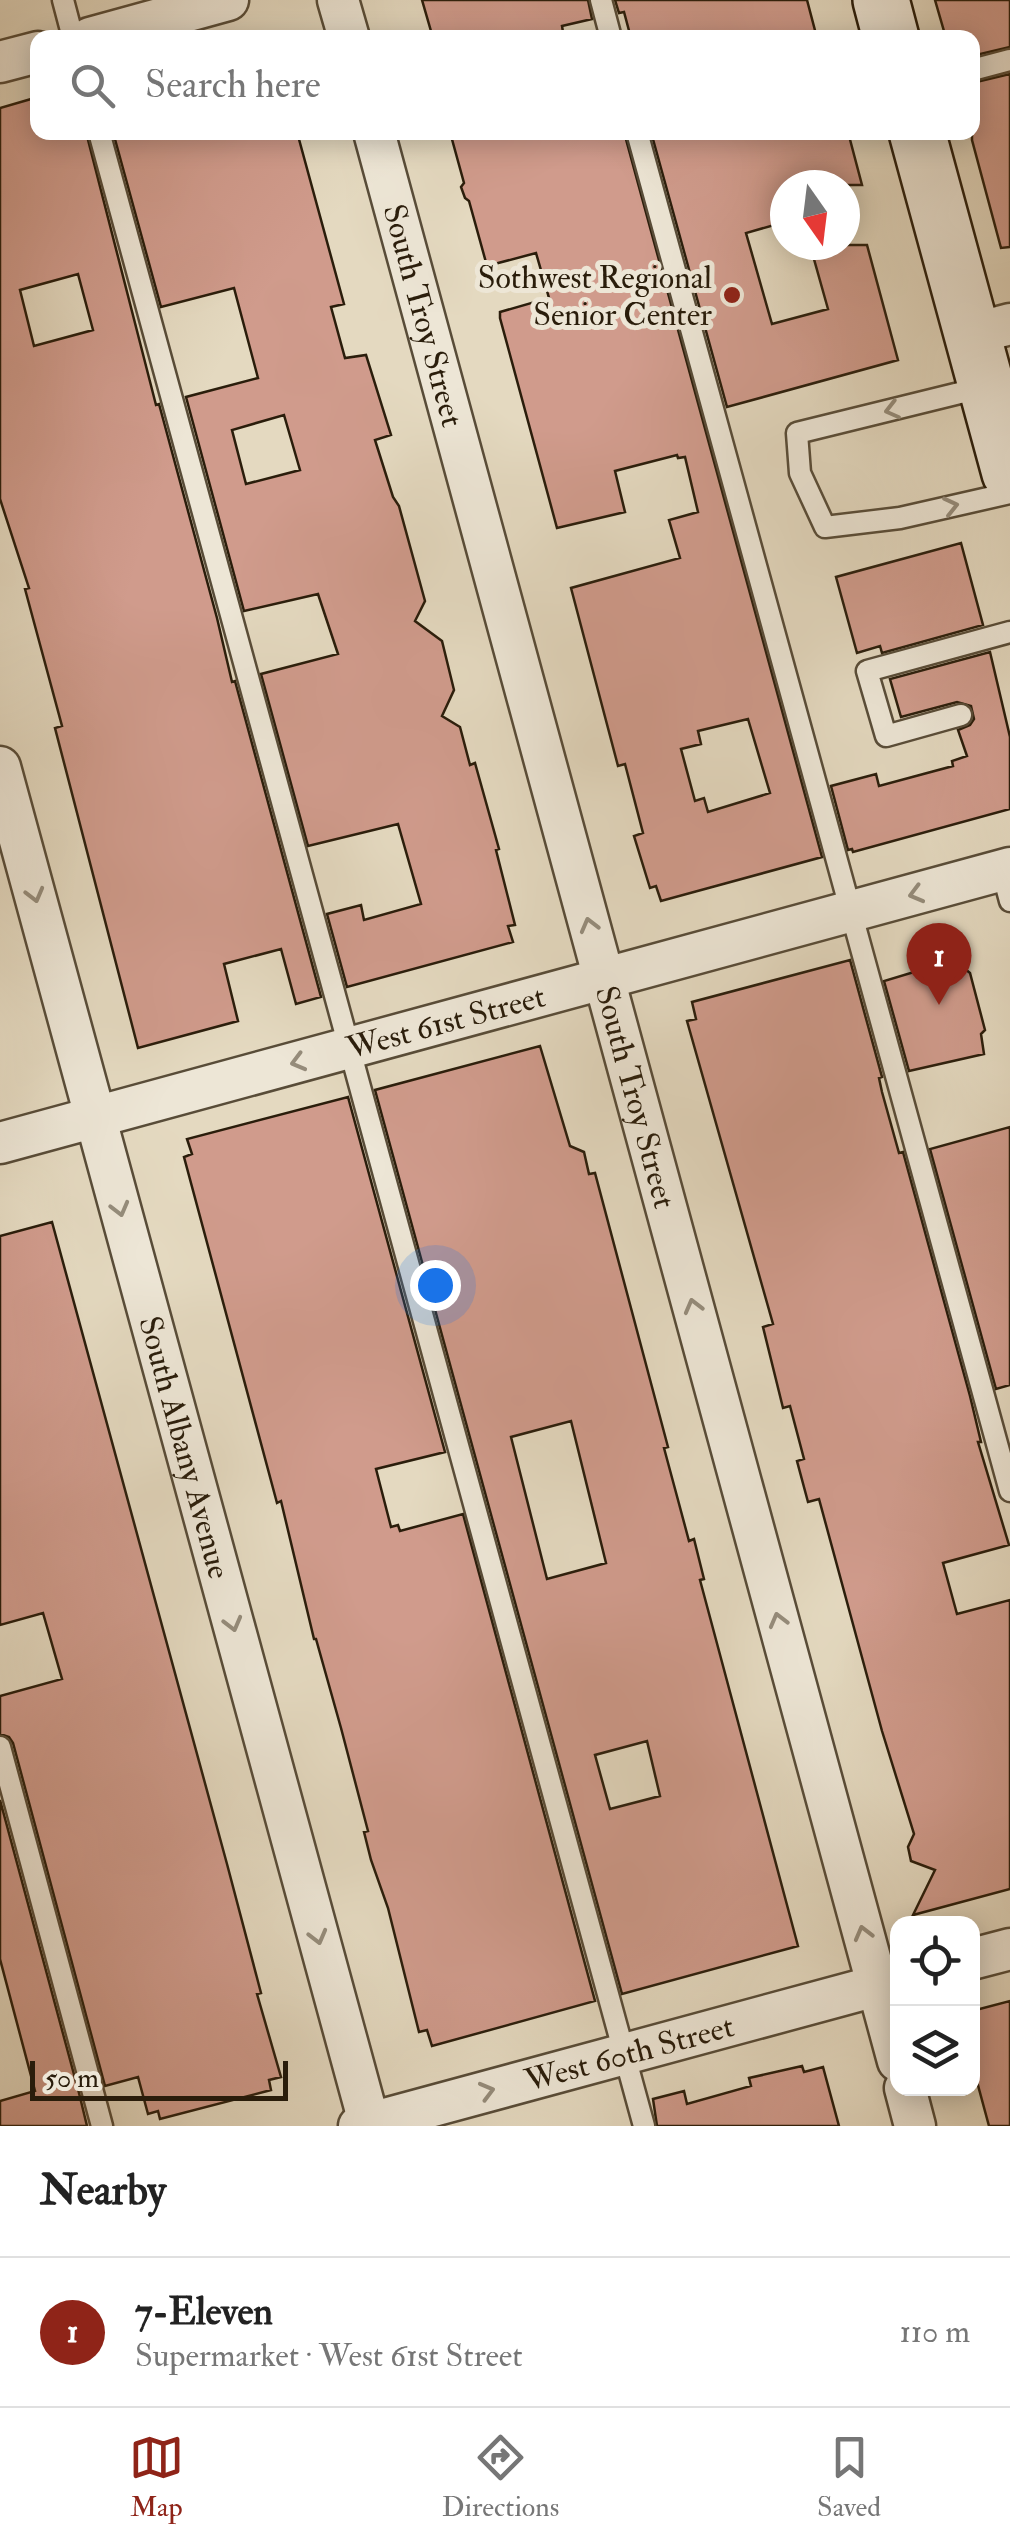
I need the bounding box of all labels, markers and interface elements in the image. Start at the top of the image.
search box [30,30,980,140]
icon: search [65,58,120,113]
text: Search here [145,61,321,109]
north arrow [770,170,860,260]
street label: South Troy Street [374,200,472,431]
place label: Sothwest Regional Senior Center [478,258,712,335]
marker: Sothwest Regional Senior Center [721,284,743,306]
one-way arrow [884,398,901,419]
one-way arrow [942,497,959,518]
one-way arrow [908,883,925,904]
one-way arrow [23,886,44,903]
one-way arrow [580,917,601,934]
pin: 1 [906,922,972,1005]
street label: West 61st Street [342,977,550,1069]
street label: South Troy Street [586,982,684,1213]
one-way arrow [290,1050,307,1071]
one-way arrow [108,1200,129,1217]
your location [410,1260,461,1311]
one-way arrow [683,1298,704,1315]
street label: South Albany Avenue [129,1312,239,1583]
one-way arrow [768,1611,789,1629]
one-way arrow [221,1615,242,1632]
map controls [890,1916,980,2096]
button: locate [890,1916,980,2006]
one-way arrow [853,1925,874,1942]
one-way arrow [307,1928,328,1945]
street label: West 60th Street [520,2006,738,2101]
button: layers [890,2006,980,2096]
scale bar [30,2056,288,2100]
text: 50 m [45,2061,99,2096]
one-way arrow [478,2082,495,2103]
text: Nearby [40,2165,166,2217]
text: 7-Eleven [135,2288,273,2336]
text: 1 [67,2312,78,2352]
text: 110 m [899,2312,970,2352]
text: Supermarket · West 61st Street [135,2336,523,2376]
tab: Map [129,2430,184,2525]
tab: Directions [442,2430,559,2525]
tab: Saved [817,2430,881,2525]

